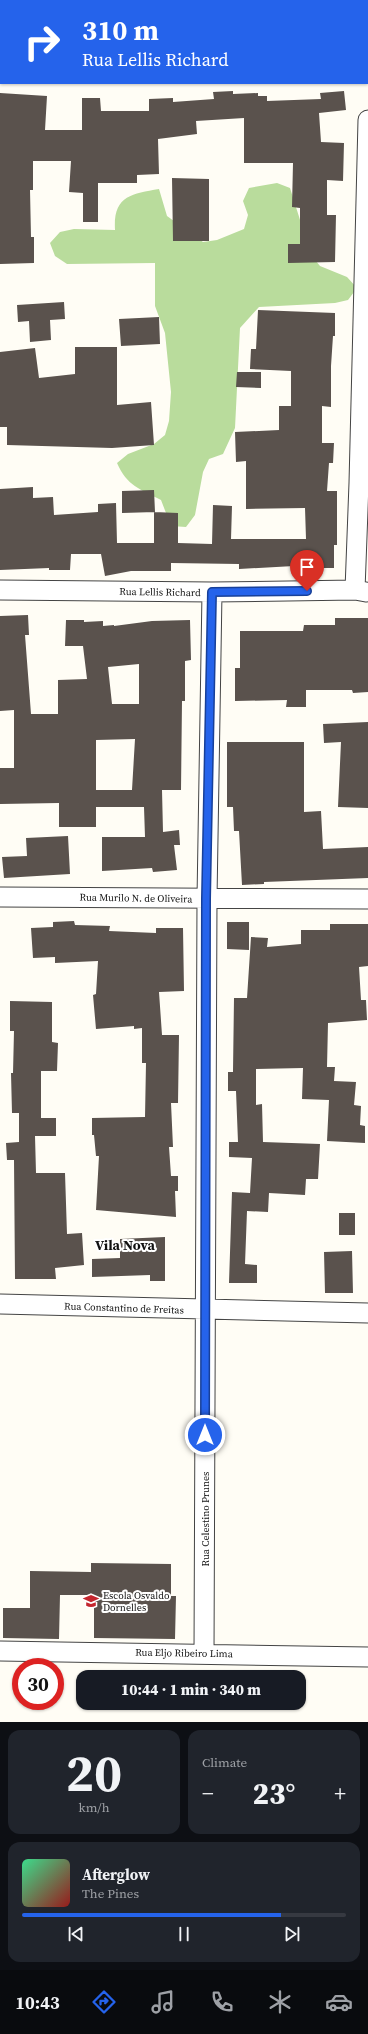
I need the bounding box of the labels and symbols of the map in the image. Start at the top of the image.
pin [290,550,324,591]
street label: Rua Lellis Richard [119,585,201,599]
street label: Rua Murilo N. de Oliveira [79,891,193,905]
district label: Vila Nova [95,1235,155,1255]
street label: Rua Constantino de Freitas [64,1299,184,1317]
position arrow [184,1414,226,1456]
street label: Rua Celestino Prunes [199,1472,212,1566]
place label: Escola Osvaldo Dornelles [103,1589,170,1614]
school or university icon: Escola Osvaldo Dornelles [82,1592,100,1610]
street label: Rua Eljo Ribeiro Lima [135,1646,234,1660]
speed limit sign: 30 [12,1658,64,1710]

